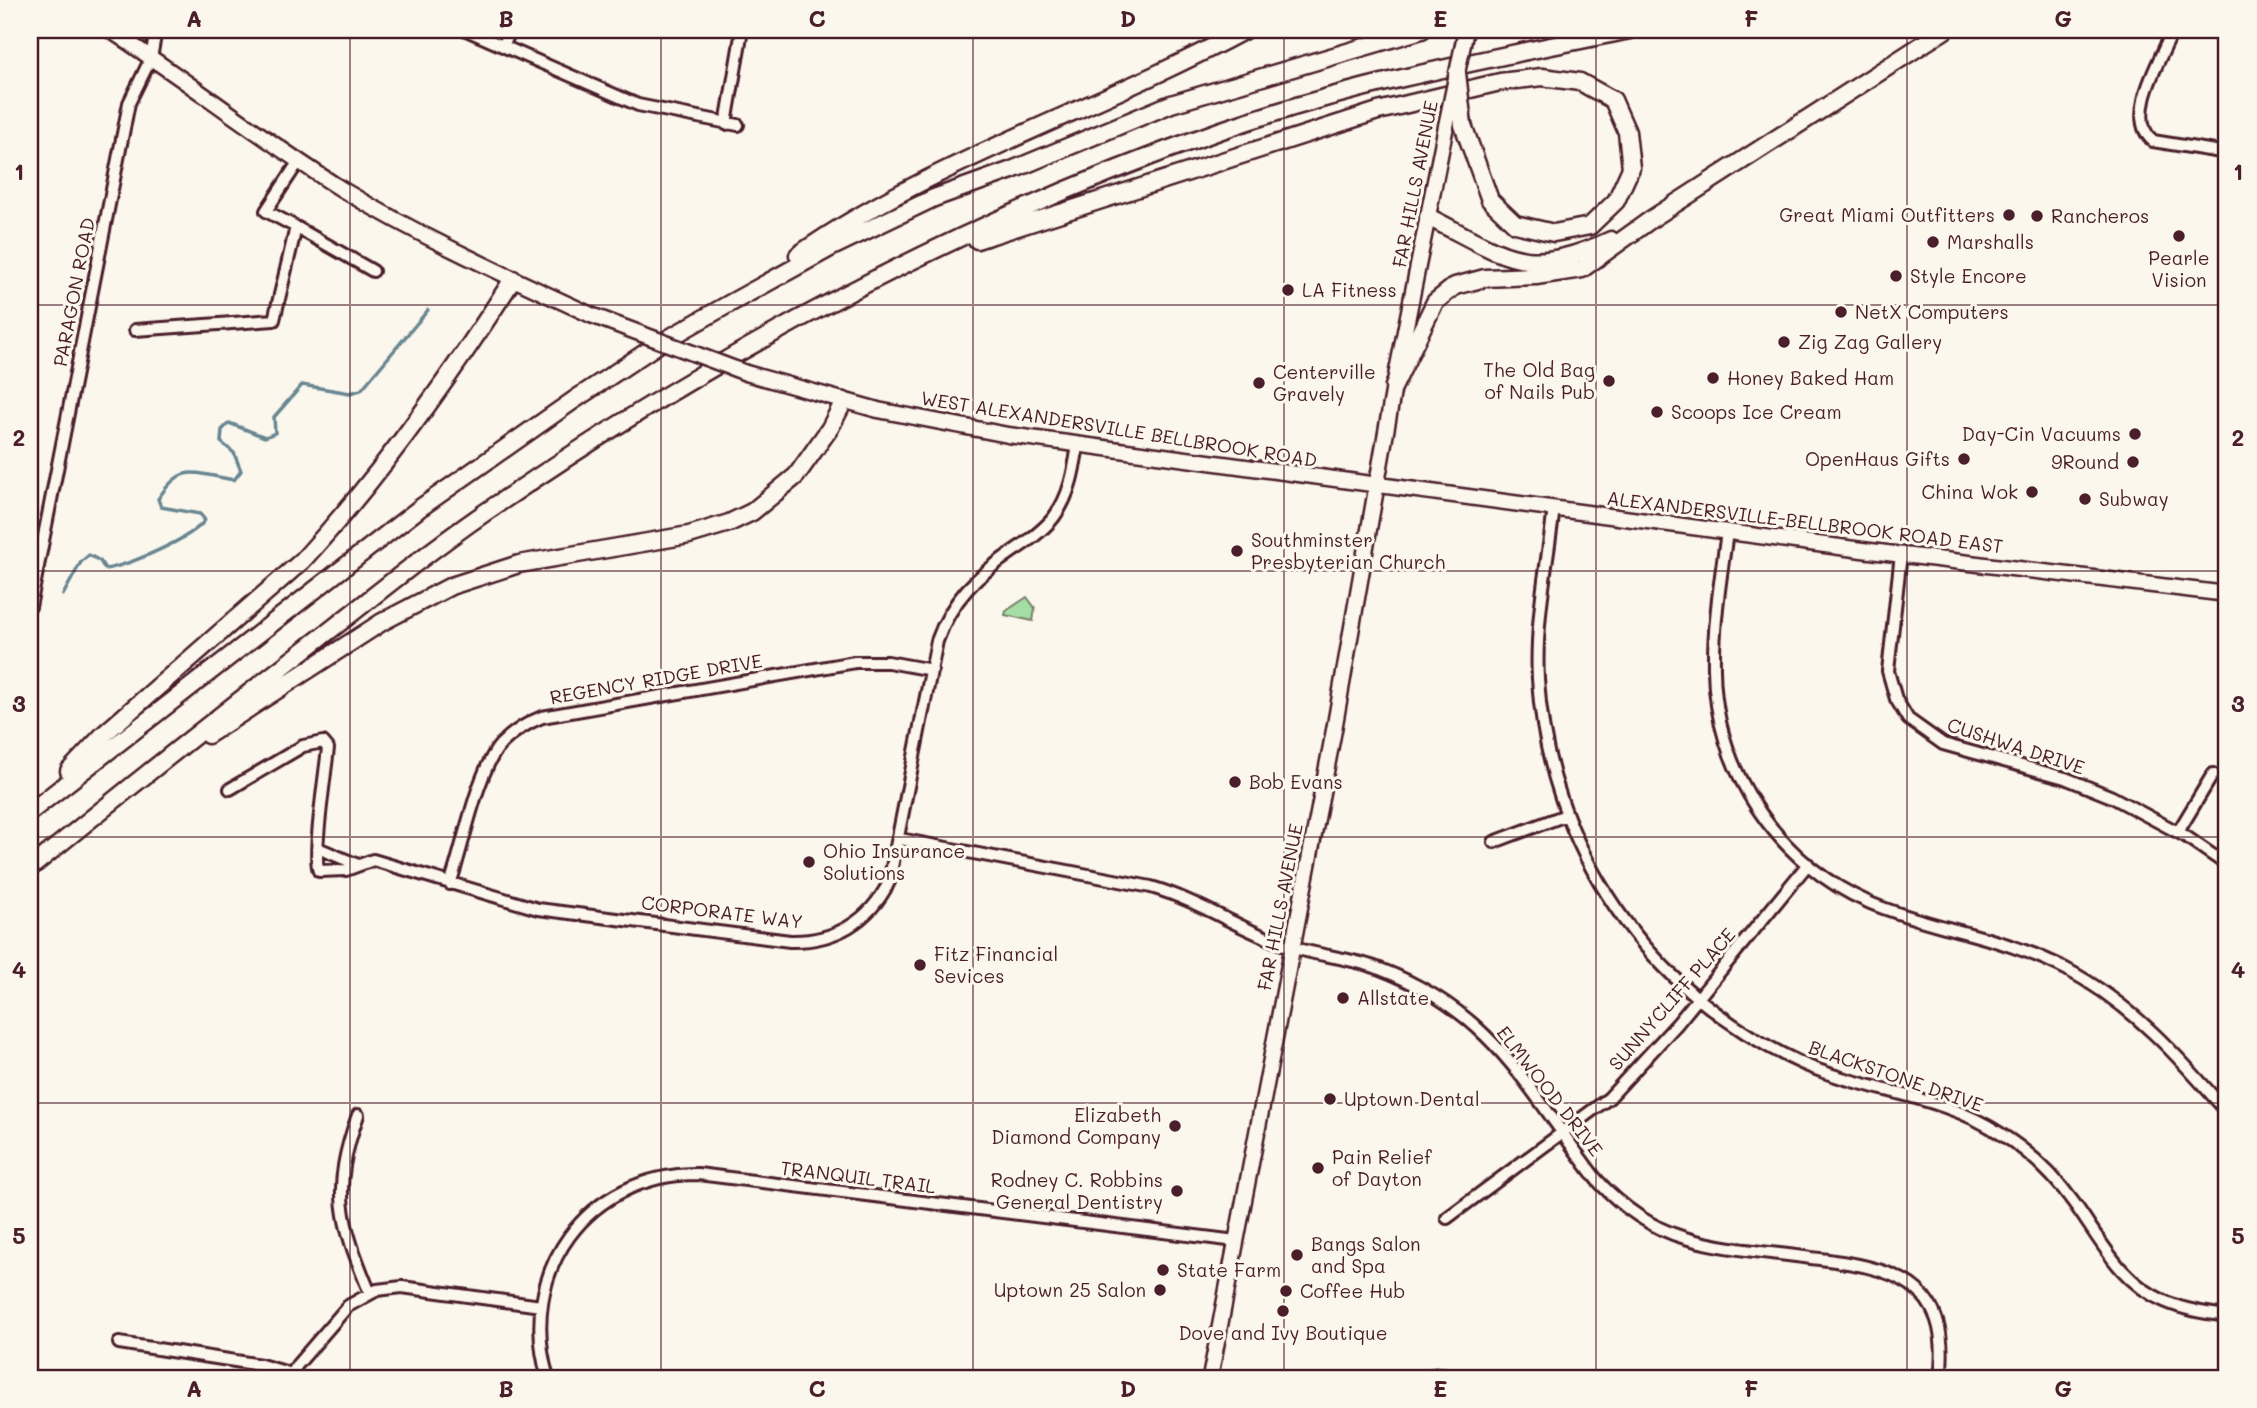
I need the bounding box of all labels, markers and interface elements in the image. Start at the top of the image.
text: A [186,3,202,33]
text: B [498,3,514,33]
text: C [808,3,826,33]
text: D [1120,3,1136,33]
text: E [1433,3,1447,33]
text: F [1744,3,1758,33]
text: G [2054,3,2072,33]
street label: FAR HILLS AVENUE [1386,98,1443,269]
text: 1 [14,156,24,186]
text: 1 [2233,156,2243,186]
place label: Great Miami Outfitters [1779,202,1995,227]
place label: Rancheros [2051,203,2149,228]
marker: Great Miami Outfitters [2001,207,2017,223]
marker: Rancheros [2029,208,2045,224]
street label: PARAGON ROAD [47,215,100,369]
marker: Pearle Vision [2171,228,2187,244]
place label: Marshalls [1947,229,2034,254]
marker: Marshalls [1925,234,1941,250]
place label: Pearle Vision [2148,245,2210,292]
place label: Style Encore [1910,263,2027,288]
marker: Style Encore [1888,268,1904,284]
place label: LA Fitness [1302,277,1397,302]
marker: LA Fitness [1280,282,1296,298]
place label: NetX Computers [1855,299,2009,324]
marker: NetX Computers [1833,304,1849,320]
place label: Zig Zag Gallery [1798,329,1942,354]
marker: Zig Zag Gallery [1776,334,1792,350]
place label: The Old Bag of Nails Pub [1483,357,1595,404]
place label: Centerville Gravely [1273,359,1376,406]
place label: Honey Baked Ham [1727,365,1894,390]
marker: Honey Baked Ham [1705,370,1721,386]
marker: The Old Bag of Nails Pub [1601,373,1617,389]
marker: Centerville Gravely [1251,375,1267,391]
street label: WEST ALEXANDERSVILLE BELLBROOK ROAD [919,385,1319,472]
place label: Scoops Ice Cream [1671,399,1842,424]
marker: Scoops Ice Cream [1649,404,1665,420]
place label: Day-Cin Vacuums [1962,421,2121,446]
text: 2 [13,422,25,452]
text: 2 [2232,422,2244,452]
marker: Day-Cin Vacuums [2127,426,2143,442]
place label: OpenHaus Gifts [1805,446,1950,471]
place label: 9Round [2051,449,2119,474]
marker: OpenHaus Gifts [1956,451,1972,467]
marker: 9Round [2125,454,2141,470]
place label: China Wok [1921,479,2018,504]
marker: China Wok [2024,484,2040,500]
street label: ALEXANDERSVILLE-BELLBROOK ROAD EAST [1605,485,2005,558]
place label: Subway [2099,486,2169,511]
marker: Subway [2077,491,2093,507]
place label: Southminster Presbyterian Church [1251,527,1445,574]
marker: Southminster Presbyterian Church [1229,543,1245,559]
street label: REGENCY RIDGE DRIVE [548,647,764,710]
text: 3 [12,688,26,718]
text: 3 [2231,688,2245,718]
street label: CUSHWA DRIVE [1944,712,2088,780]
place label: Bob Evans [1249,769,1343,794]
marker: Bob Evans [1227,774,1243,790]
street label: FAR HILLS AVENUE [1251,821,1308,992]
place label: Ohio Insurance Solutions [823,838,965,885]
marker: Ohio Insurance Solutions [801,854,817,870]
street label: CORPORATE WAY [640,889,804,934]
street label: SUNNYCLIFF PLACE [1603,922,1741,1075]
place label: Fitz Financial Sevices [934,941,1058,988]
text: 4 [12,954,26,984]
text: 4 [2231,954,2245,984]
marker: Fitz Financial Sevices [912,957,928,973]
place label: Allstate [1357,985,1429,1010]
marker: Allstate [1335,990,1351,1006]
street label: ELMWOOD DRIVE [1492,1021,1609,1161]
street label: BLACKSTONE DRIVE [1806,1034,1987,1117]
place label: Uptown Dental [1344,1086,1480,1111]
marker: Uptown Dental [1322,1091,1338,1107]
place label: Elizabeth Diamond Company [991,1102,1161,1149]
marker: Elizabeth Diamond Company [1167,1118,1183,1134]
place label: Pain Relief of Dayton [1332,1144,1432,1191]
street label: TRANQUIL TRAIL [779,1155,937,1198]
marker: Pain Relief of Dayton [1310,1160,1326,1176]
place label: Rodney C. Robbins General Dentistry [991,1167,1163,1214]
marker: Rodney C. Robbins General Dentistry [1169,1183,1185,1199]
text: 5 [12,1220,26,1250]
text: 5 [2231,1220,2245,1250]
place label: Bangs Salon and Spa [1311,1231,1421,1278]
marker: Bangs Salon and Spa [1289,1247,1305,1263]
place label: State Farm [1177,1257,1281,1282]
marker: State Farm [1155,1262,1171,1278]
place label: Uptown 25 Salon [994,1277,1146,1302]
place label: Coffee Hub [1300,1278,1405,1303]
marker: Uptown 25 Salon [1152,1282,1168,1298]
marker: Coffee Hub [1278,1283,1294,1299]
marker: Dove and Ivy Boutique [1275,1303,1291,1319]
place label: Dove and Ivy Boutique [1178,1320,1388,1345]
text: A [186,1373,202,1403]
text: B [498,1373,514,1403]
text: C [808,1373,826,1403]
text: D [1120,1373,1136,1403]
text: E [1433,1373,1447,1403]
text: F [1744,1373,1758,1403]
text: G [2054,1373,2072,1403]

